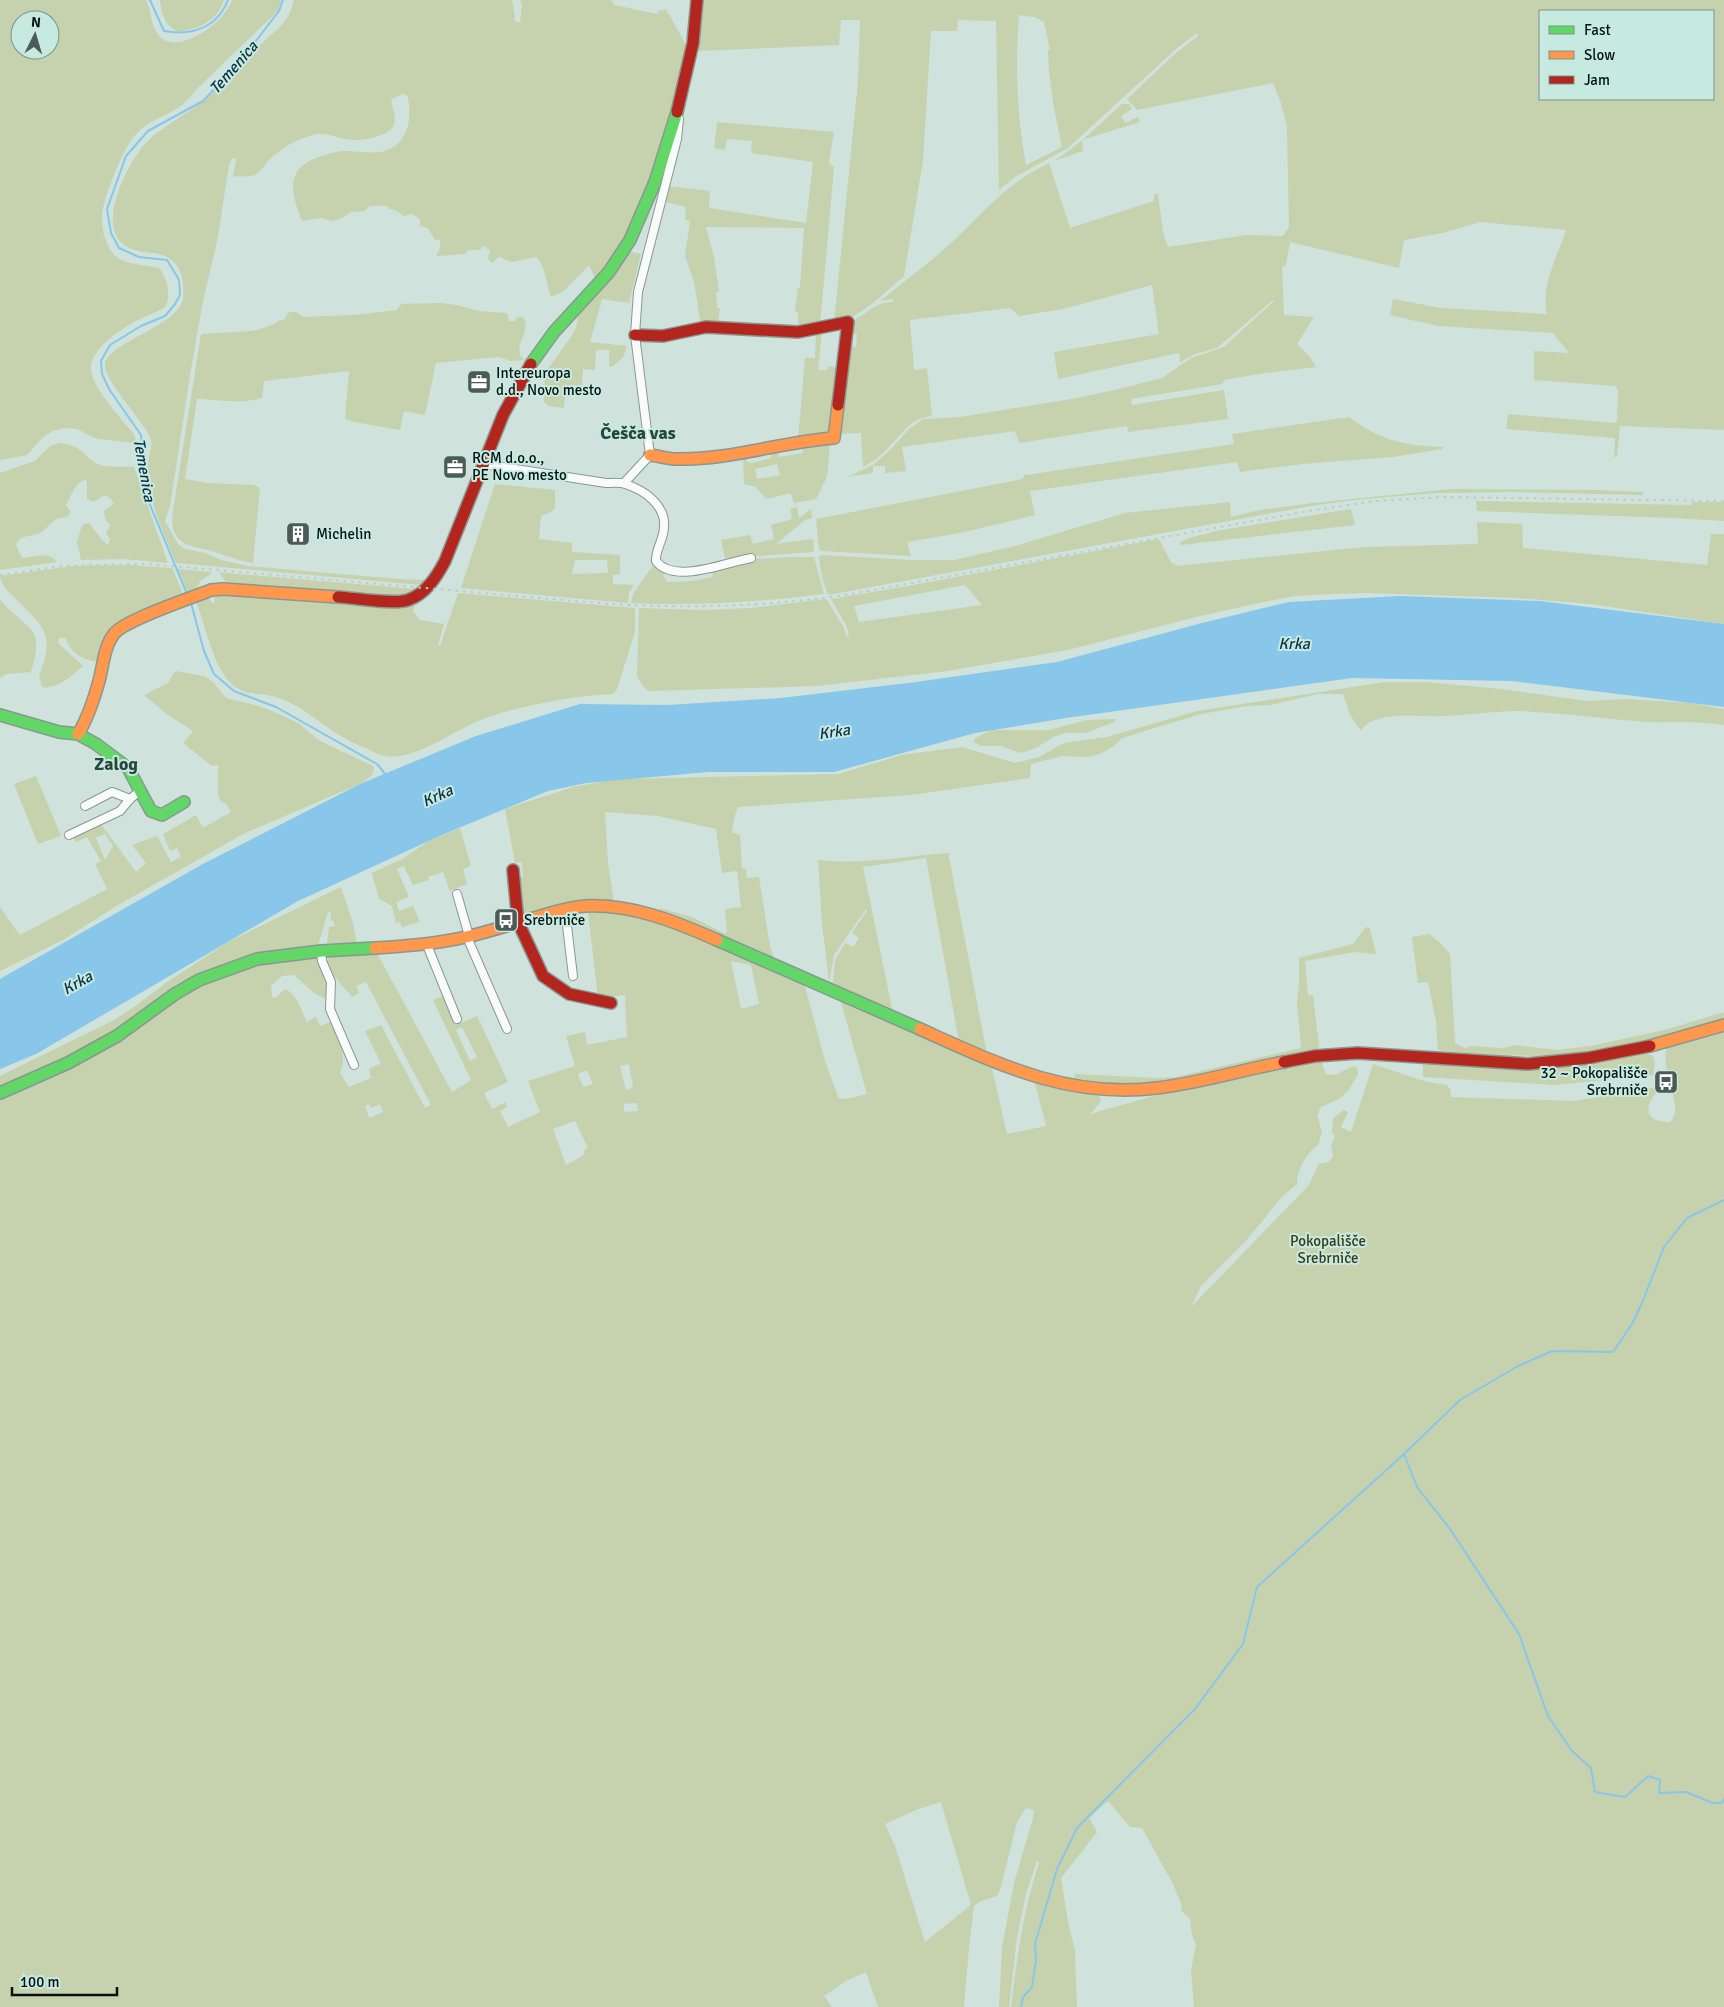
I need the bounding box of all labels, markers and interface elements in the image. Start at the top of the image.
north arrow [10,10,60,60]
legend [1539,10,1714,100]
text: N [30,14,42,31]
text: Fast [1584,21,1611,39]
water label: Temenica [205,36,263,98]
text: Slow [1584,46,1615,64]
text: Jam [1584,71,1610,89]
place label: Intereuropa d.d., Novo mesto [496,364,602,399]
office icon: Intereuropa d.d., Novo mesto [466,369,492,395]
district label: Češča vas [600,422,676,444]
water label: Temenica [129,437,160,504]
place label: RCM d.o.o., PE Novo mesto [472,449,567,484]
office icon: RCM d.o.o., PE Novo mesto [442,454,468,480]
building icon: Michelin [285,521,311,547]
place label: Michelin [316,525,372,543]
water label: Krka [1278,634,1311,654]
water label: Krka [817,720,852,744]
district label: Zalog [94,753,138,775]
water label: Krka [419,780,457,811]
bus stop icon: Srebrniče [493,907,519,933]
place label: Srebrniče [524,911,585,929]
water label: Krka [59,966,97,999]
place label: 32 ~ Pokopališče Srebrniče [1540,1064,1648,1099]
bus stop icon: 32 ~ Pokopališče Srebrniče [1653,1069,1679,1095]
park label: Pokopališče Srebrniče [1290,1232,1366,1267]
scale bar [12,1964,118,1996]
text: 100 m [20,1973,60,1991]

